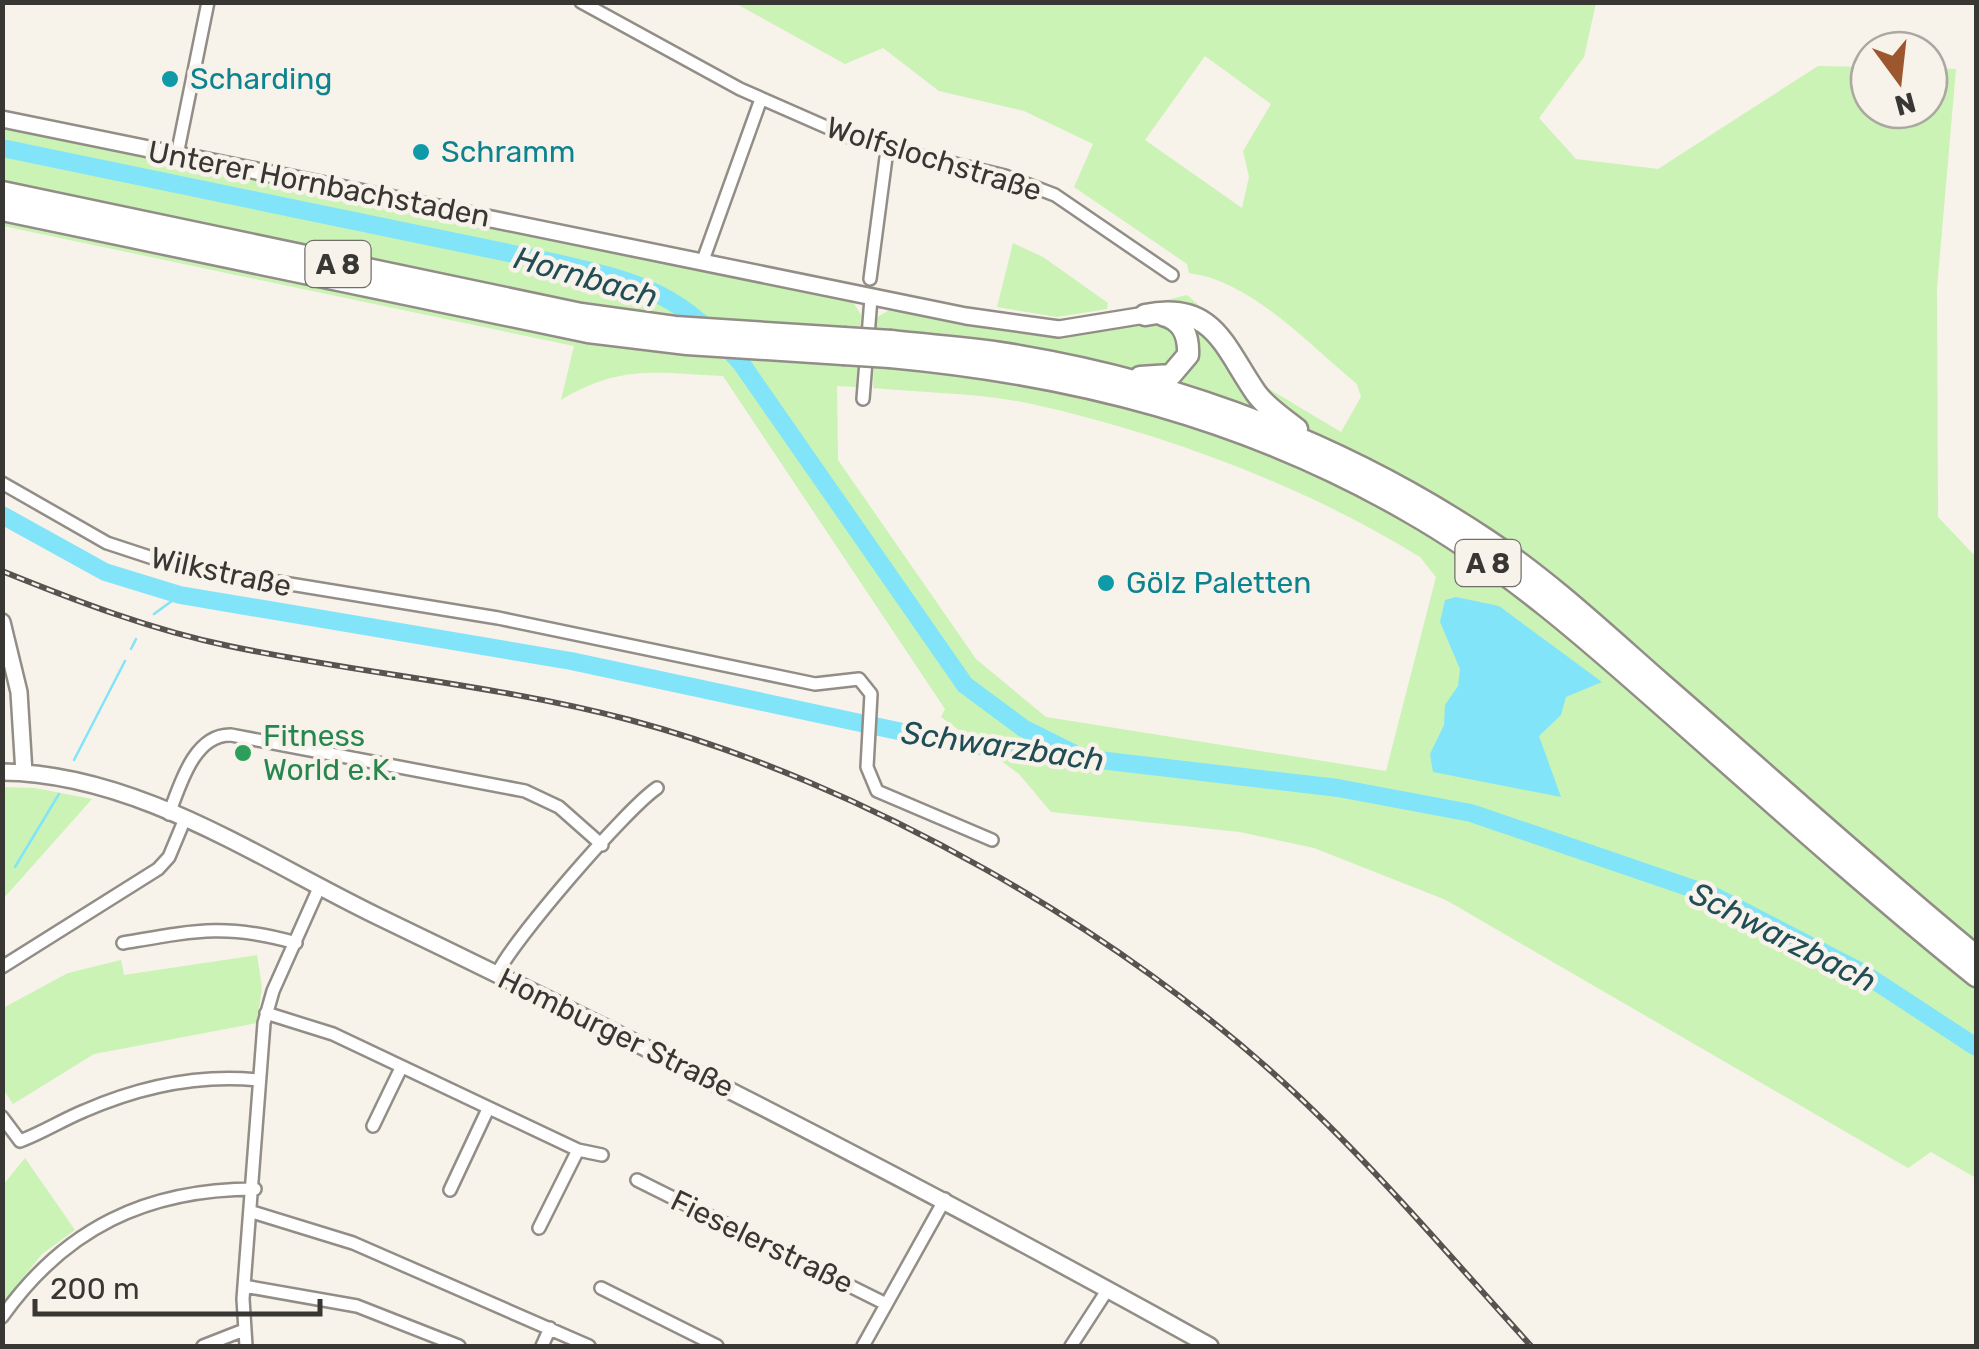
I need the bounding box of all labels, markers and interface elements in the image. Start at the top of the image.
north arrow [1849,30,1949,130]
place label: Scharding [190,61,332,97]
marker: Scharding [159,68,181,90]
text: N [1891,85,1919,122]
street label: Wolfslochstraße [822,109,1046,209]
street label: Unterer Hornbachstaden [145,133,493,235]
place label: Schramm [441,134,576,170]
marker: Schramm [410,141,432,163]
water label: Hornbach [510,238,662,316]
road number: A 8 [306,241,370,287]
street label: Wilkstraße [147,540,295,604]
road number: A 8 [1456,540,1520,586]
place label: Gölz Paletten [1126,565,1312,601]
marker: Gölz Paletten [1095,572,1117,594]
water label: Schwarzbach [899,713,1107,779]
place label: Fitness World e.K. [263,718,397,788]
marker: Fitness World e.K. [232,742,254,764]
water label: Schwarzbach [1683,874,1883,1000]
street label: Homburger Straße [492,960,740,1106]
street label: Fieselerstraße [665,1182,859,1302]
scale bar [35,1254,320,1316]
text: 200 m [50,1271,140,1307]

